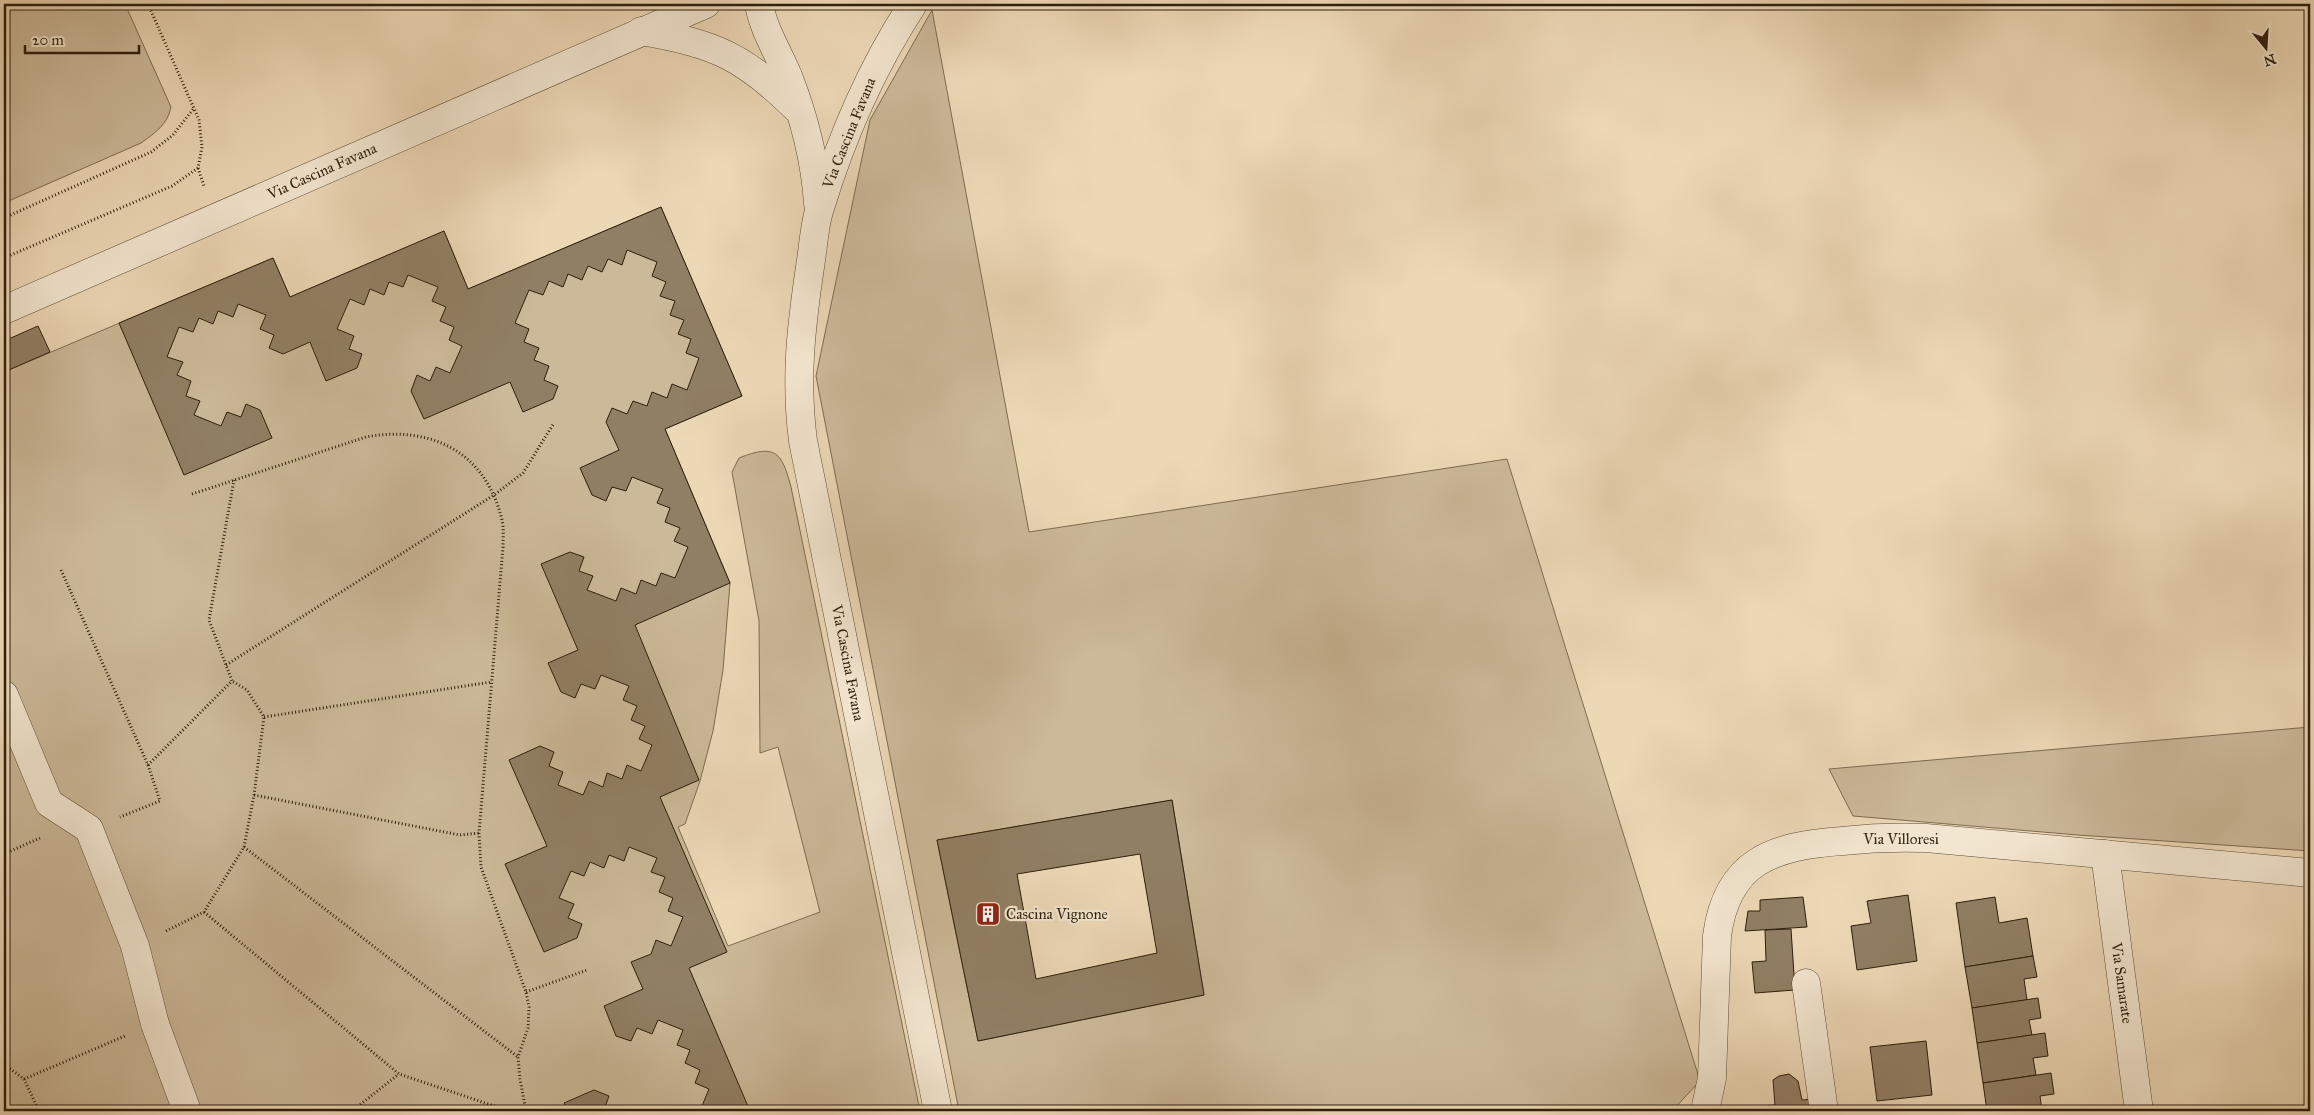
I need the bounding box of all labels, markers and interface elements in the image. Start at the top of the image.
scale bar [25,22,139,54]
north arrow [2242,22,2292,72]
text: 20 m [32,31,64,49]
text: N [2261,50,2278,70]
street label: Via Cascina Favana [818,74,880,192]
street label: Via Cascina Favana [264,139,380,204]
street label: Via Cascina Favana [828,602,868,723]
street label: Via Villoresi [1862,830,1939,848]
building icon: Cascina Vignone [975,901,1001,927]
place label: Cascina Vignone [1006,905,1108,923]
street label: Via Samarate [2107,940,2137,1025]

